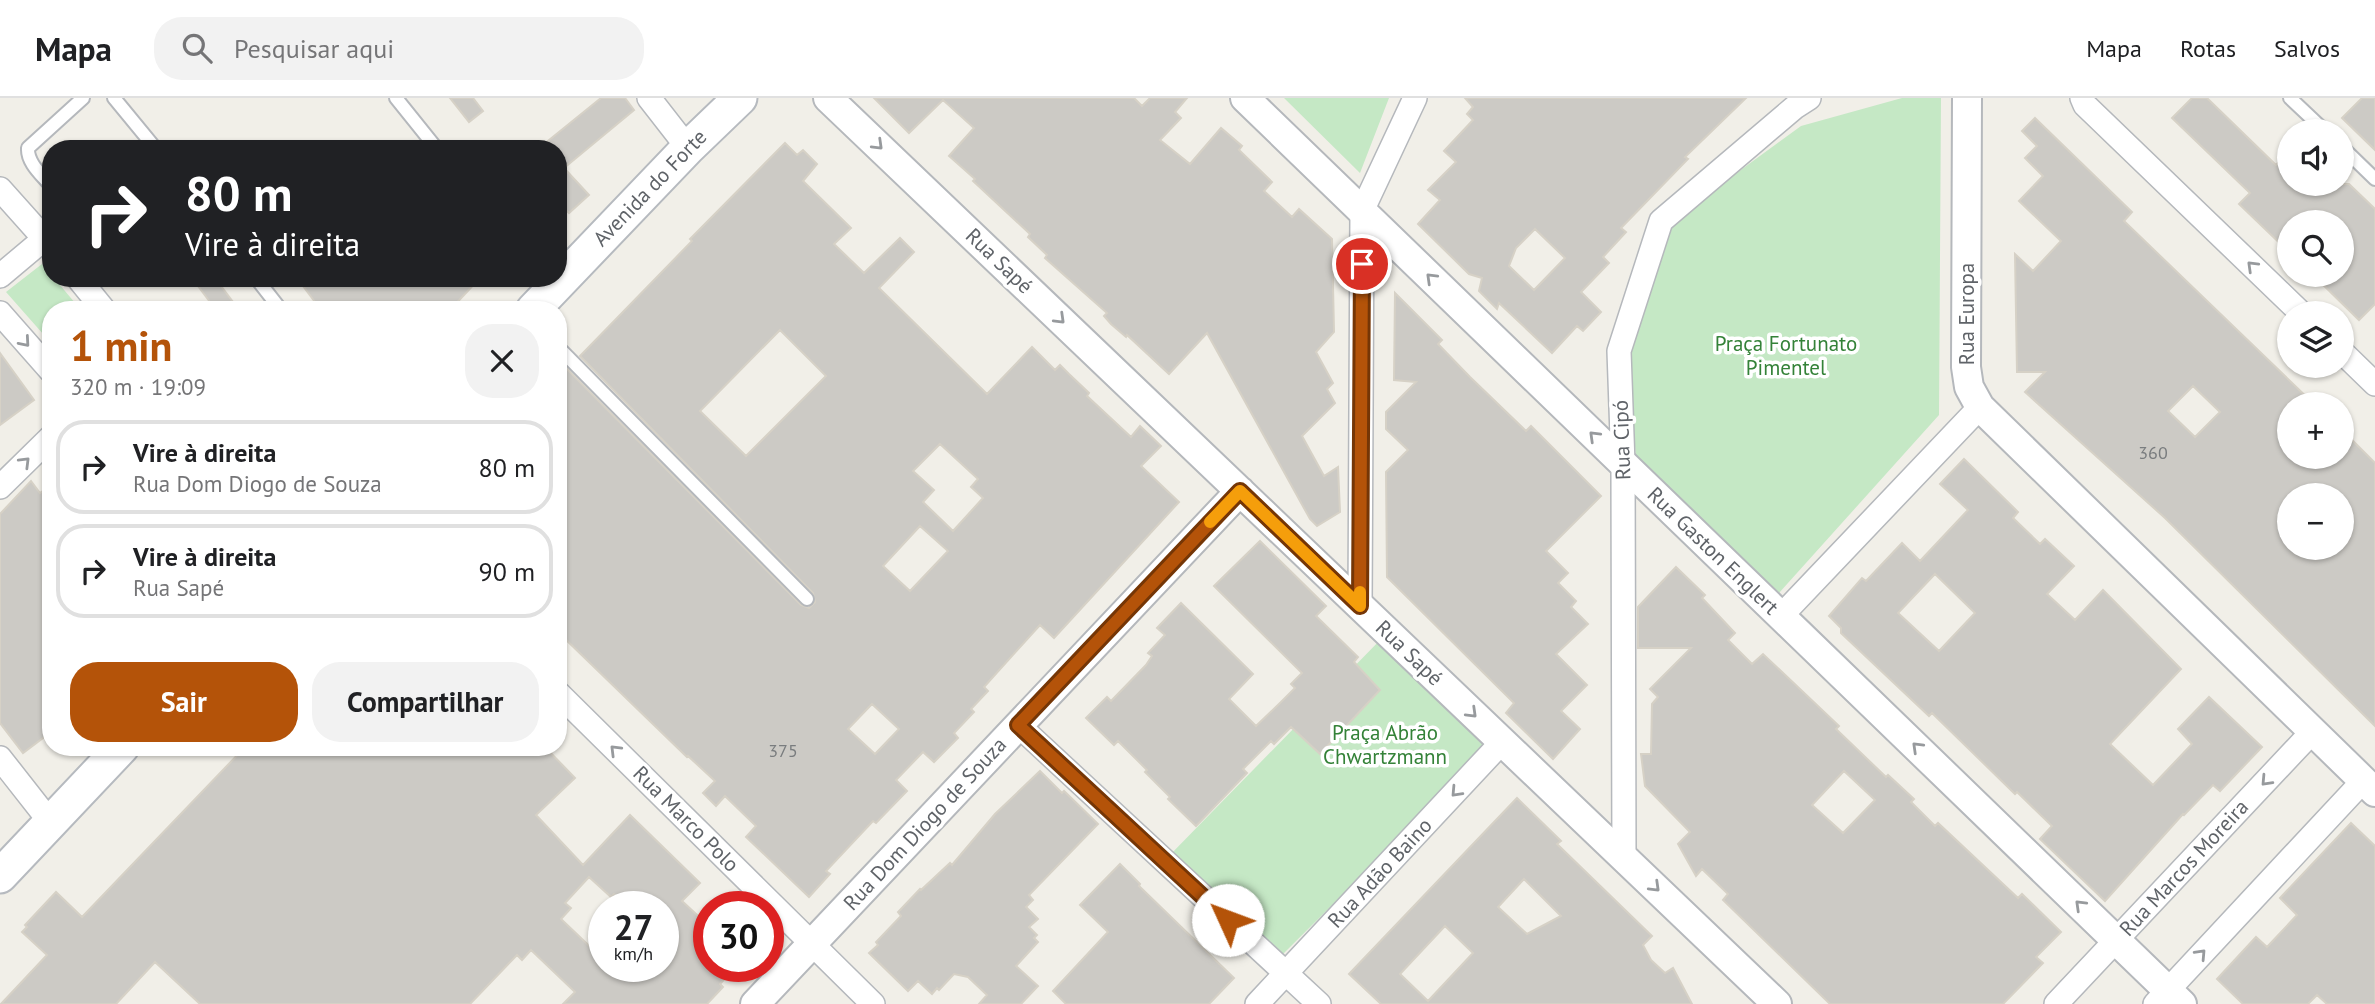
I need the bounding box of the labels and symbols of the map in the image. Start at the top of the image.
street label: Avenida do Forte [587,124,712,252]
one-way arrow [870,137,883,150]
street label: Rua Sapé [960,222,1039,299]
pin [1332,234,1392,294]
one-way arrow [2247,261,2260,274]
street label: Rua Europa [1953,263,1980,365]
one-way arrow [1426,273,1439,286]
one-way arrow [1052,311,1065,324]
park label: Praça Fortunato Pimentel [1715,330,1857,381]
one-way arrow [17,334,29,347]
street label: Rua Cipó [1607,400,1636,480]
one-way arrow [1590,432,1603,445]
house number: 360 [2138,441,2168,464]
one-way arrow [17,458,30,471]
street label: Rua Gaston Englert [1642,481,1785,620]
street label: Rua Sapé [1370,614,1449,691]
one-way arrow [1464,705,1477,718]
park label: Praça Abrão Chwartzmann [1323,719,1447,770]
street label: Rua Dom Diogo de Souza [837,731,1012,916]
house number: 375 [768,739,798,762]
one-way arrow [1912,743,1925,756]
one-way arrow [611,745,624,758]
street label: Rua Marco Polo [628,760,745,877]
one-way arrow [2262,773,2274,786]
one-way arrow [1451,784,1464,797]
street label: Rua Marcos Moreira [2113,794,2254,942]
street label: Rua Adão Baino [1322,812,1438,933]
one-way arrow [1646,879,1659,892]
position arrow [1191,883,1265,957]
speed limit sign: 30 [693,891,784,982]
one-way arrow [2075,901,2088,914]
one-way arrow [2193,949,2206,962]

